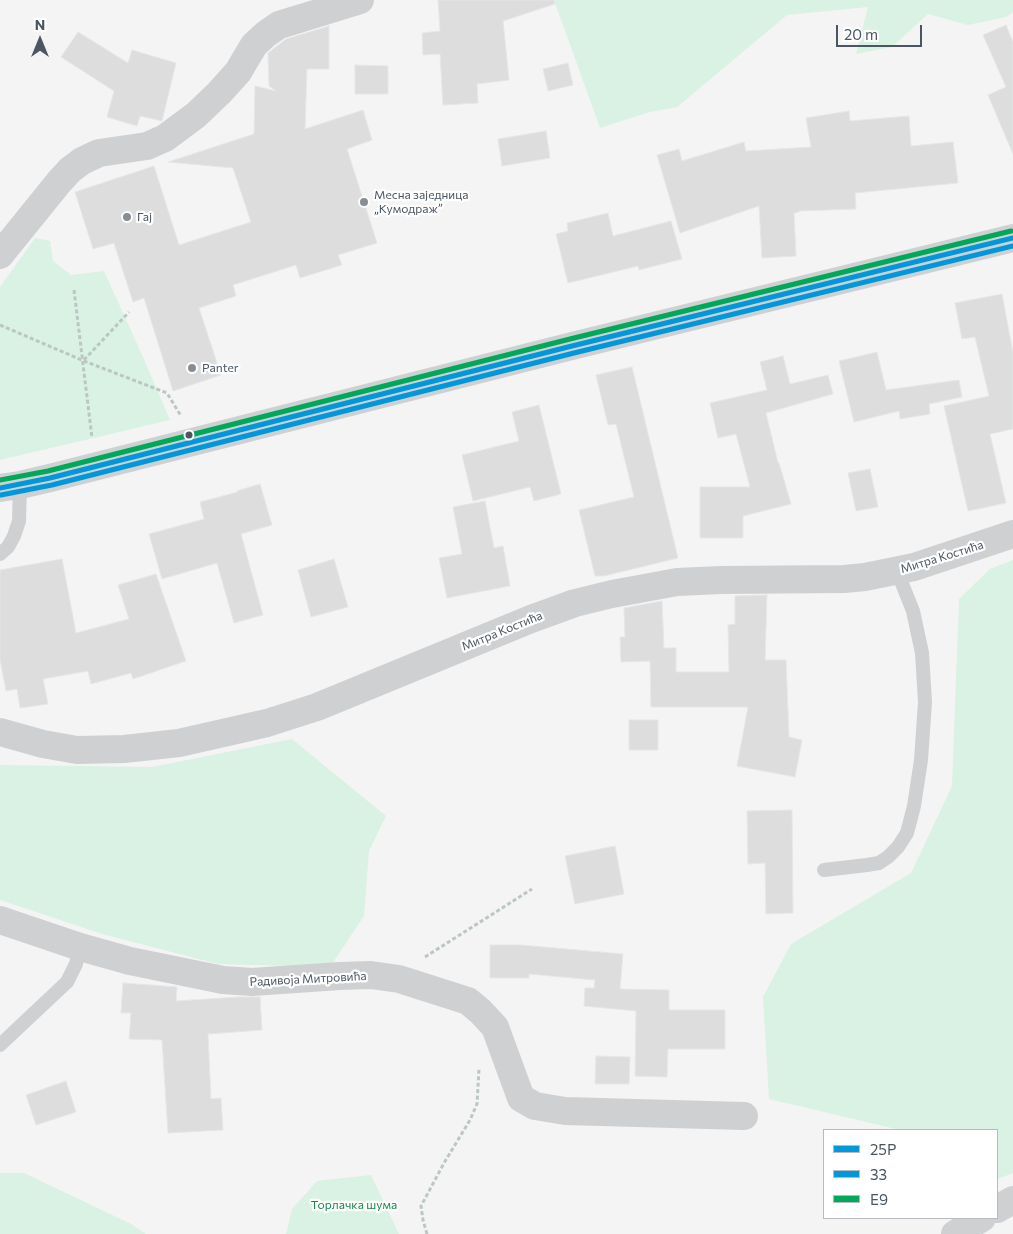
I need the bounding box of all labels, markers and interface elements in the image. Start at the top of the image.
north arrow [15,15,65,65]
scale bar [838,15,924,47]
text: N [35,16,45,33]
text: 20 m [844,25,878,43]
place label: Месна заједница „Кумодраж” [374,188,468,216]
marker: Месна заједница „Кумодраж” [358,196,370,208]
place label: Гај [137,210,152,224]
marker: Гај [121,211,133,223]
place label: Panter [202,361,239,375]
marker: Panter [186,362,198,374]
unlabelled marker [184,430,194,440]
street label: Митра Костића [899,538,985,576]
street label: Митра Костића [459,608,545,654]
street label: Радивоја Митровића [249,969,367,989]
legend [823,1129,998,1219]
text: 25P [870,1140,896,1158]
text: 33 [870,1165,887,1183]
text: E9 [870,1190,888,1208]
park label: Торлачка шума [311,1198,397,1212]

